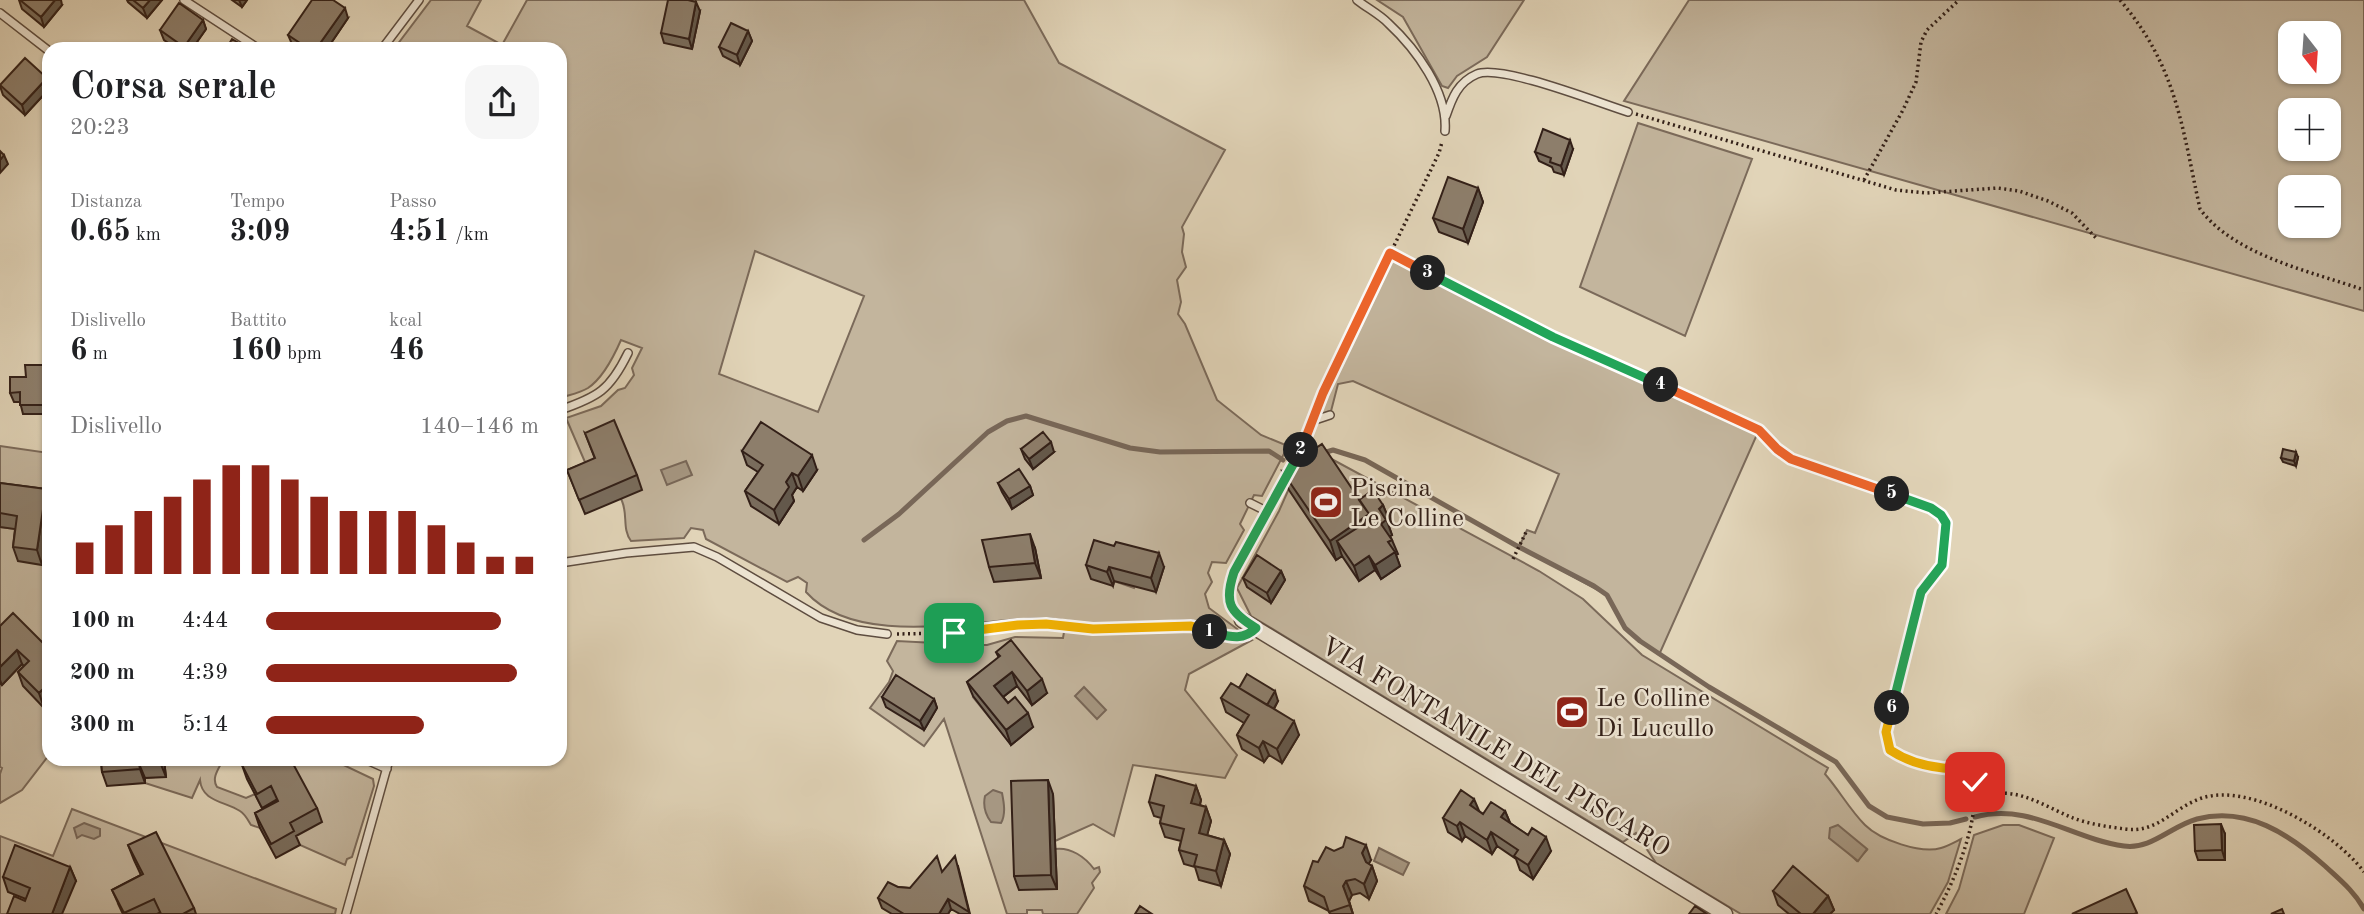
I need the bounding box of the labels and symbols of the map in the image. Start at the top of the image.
north arrow [2278,21,2342,84]
pin: 3 [1410,256,1446,290]
pin: 4 [1644,368,1678,402]
pin: 2 [1284,433,1318,468]
place label: Piscina Le Colline [1350,476,1464,532]
pin: 5 [1874,476,1910,512]
sports icon: Piscina Le Colline [1307,483,1345,521]
pin [924,603,984,663]
pin: 1 [1192,614,1228,650]
street label: VIA FONTANILE DEL PISCARO [1316,633,1674,862]
place label: Le Colline Di Lucullo [1596,686,1714,742]
pin: 6 [1874,690,1910,726]
sports icon: Le Colline Di Lucullo [1553,693,1591,731]
pin [1945,752,2005,812]

